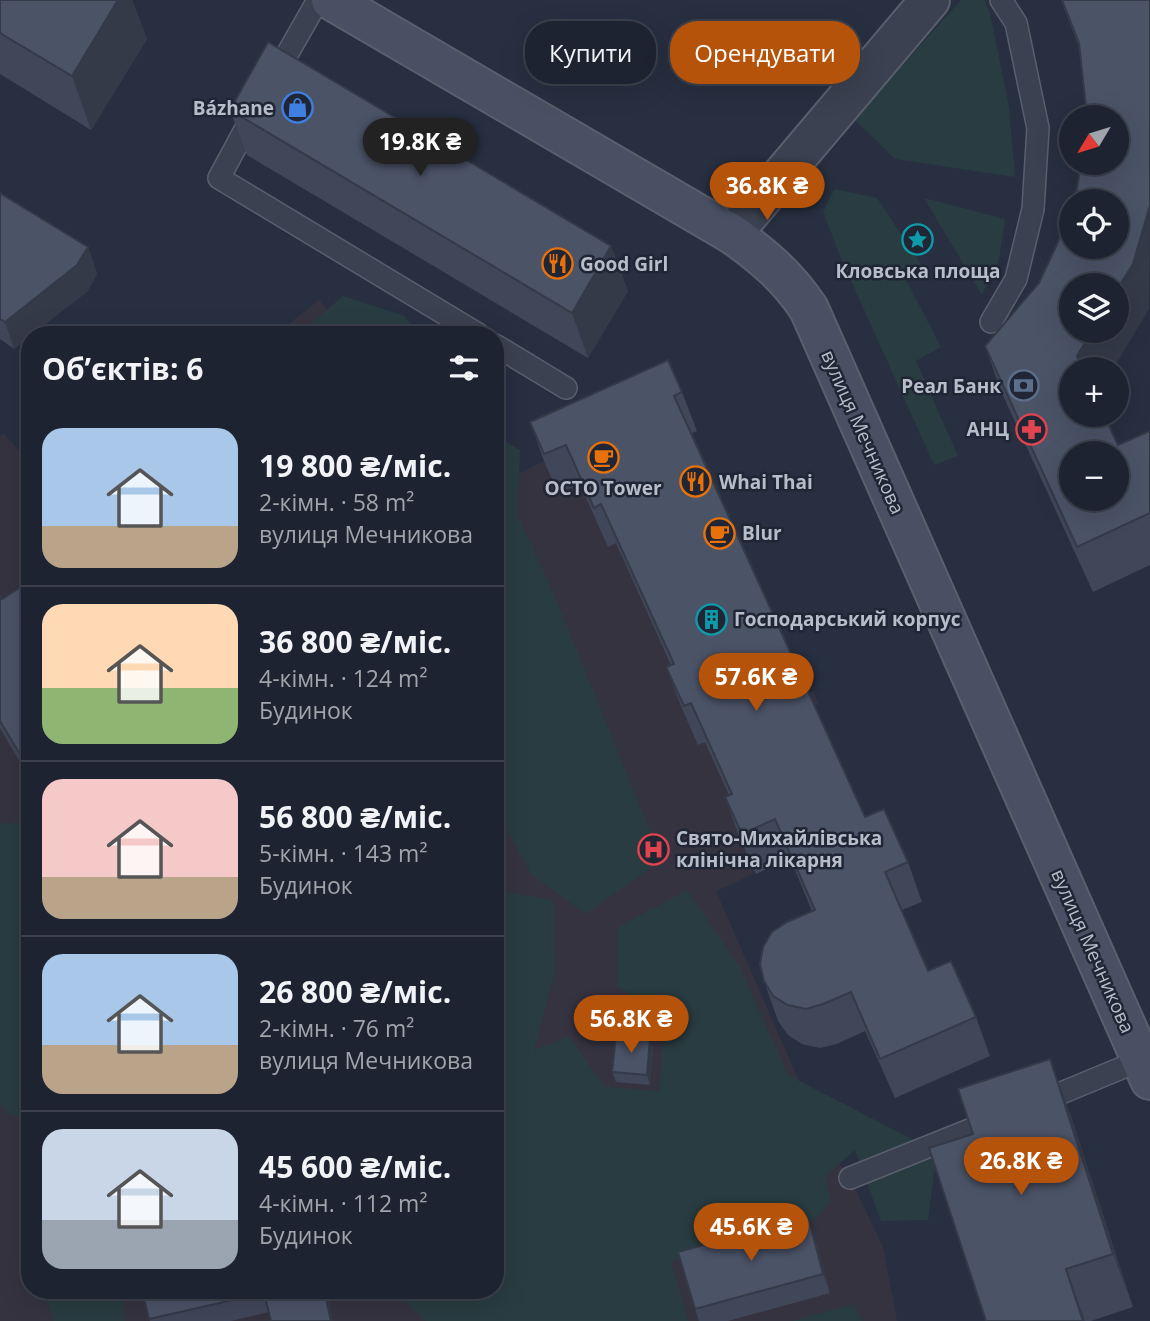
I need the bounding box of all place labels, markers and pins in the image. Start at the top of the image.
shop icon: Bázhane [280,91,314,125]
place label: Bázhane [193,95,274,121]
pin: 19.8K ₴ [355,118,485,178]
pin: 36.8K ₴ [702,162,832,222]
place icon: Кловська площа [901,223,935,257]
restaurant icon: Good Girl [540,247,574,281]
place label: Good Girl [580,251,668,277]
place label: Кловська площа [836,258,1000,284]
bank icon: Реал Банк [1007,369,1041,403]
place label: Реал Банк [901,373,1001,399]
pharmacy icon: АНЦ [1015,412,1049,446]
place label: АНЦ [967,416,1009,442]
cafe icon: OCTO Tower [586,440,620,474]
restaurant icon: Whai Thai [679,465,713,499]
place label: Whai Thai [719,469,813,495]
place label: OCTO Tower [544,475,662,501]
cafe icon: Blur [702,516,736,550]
place label: Blur [742,520,782,546]
building icon: Господарський корпус [694,602,728,636]
place label: Господарський корпус [734,606,961,632]
pin: 57.6K ₴ [691,654,821,713]
place label: Свято-Михайлівська клінічна лікарня [676,825,882,873]
hospital icon: Свято-Михайлівська клінічна лікарня [636,832,670,866]
pin: 56.8K ₴ [566,996,696,1055]
pin: 26.8K ₴ [956,1138,1086,1197]
pin: 45.6K ₴ [686,1204,816,1263]

